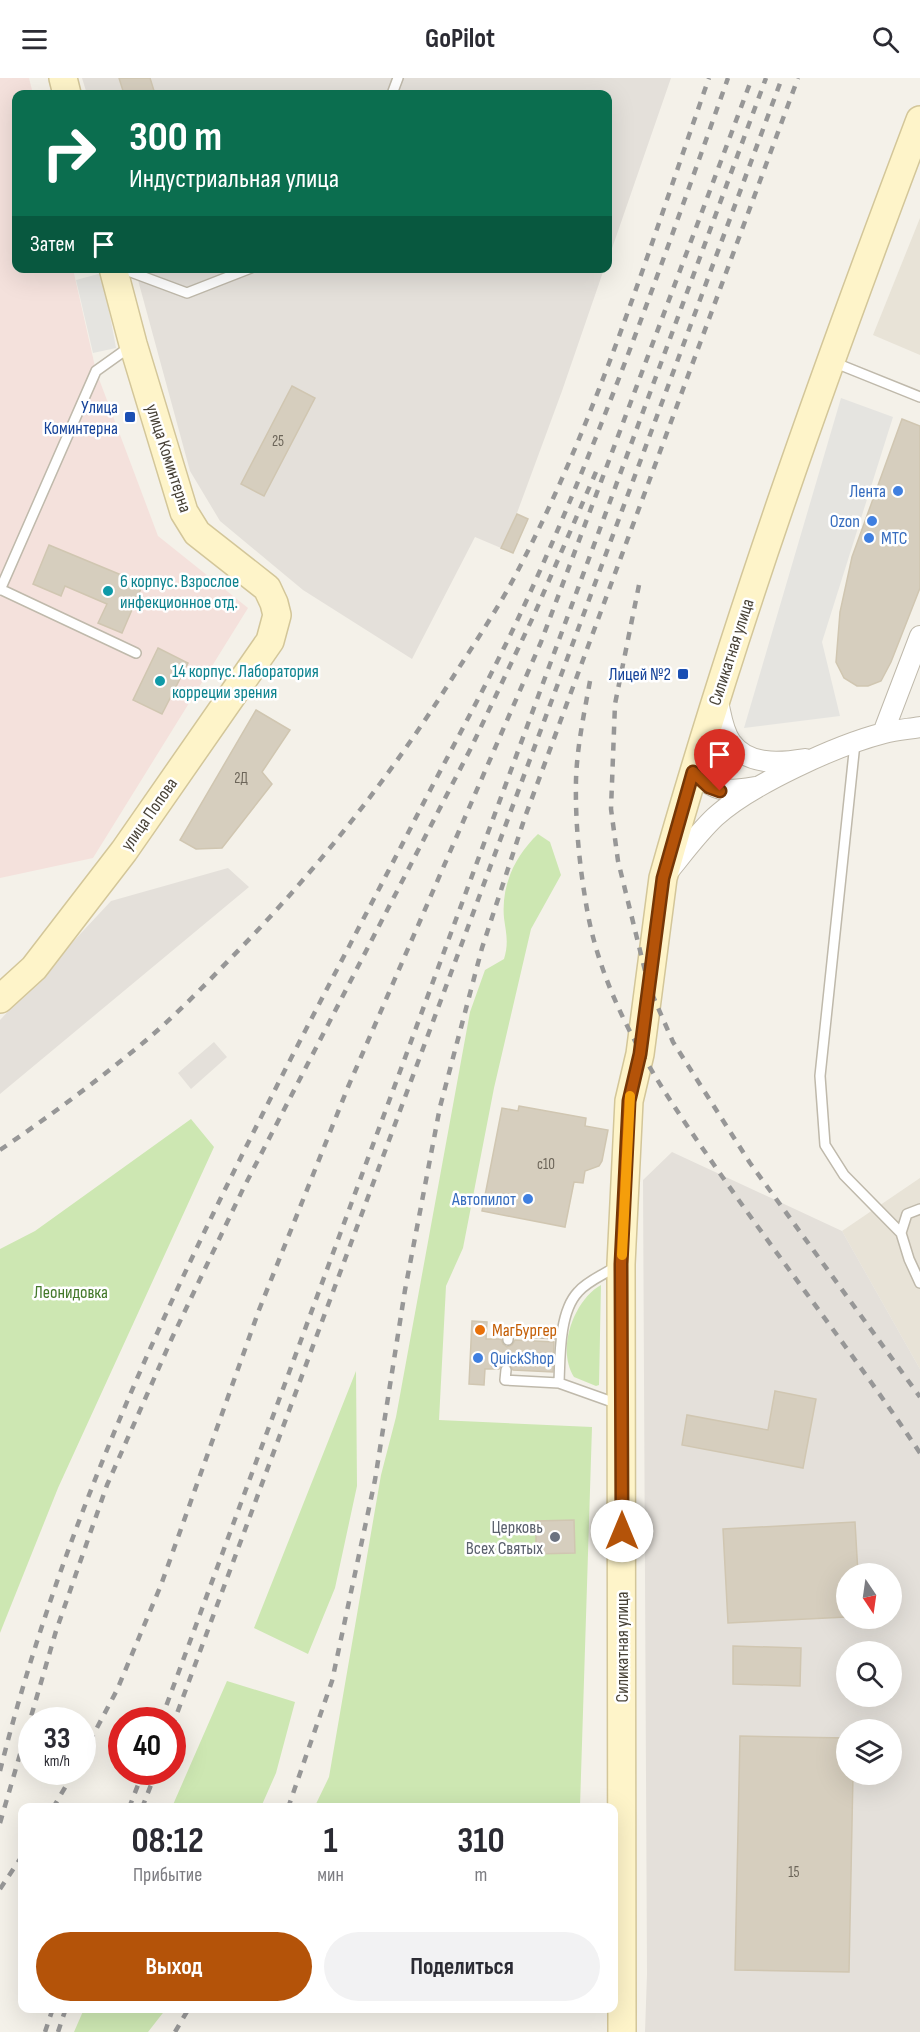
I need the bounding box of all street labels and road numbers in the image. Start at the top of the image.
street label: улица Коминтерна [141,401,196,515]
street label: Силикатная улица [704,596,759,708]
street label: улица Попова [117,774,182,855]
street label: Силикатная улица [612,1592,633,1702]

